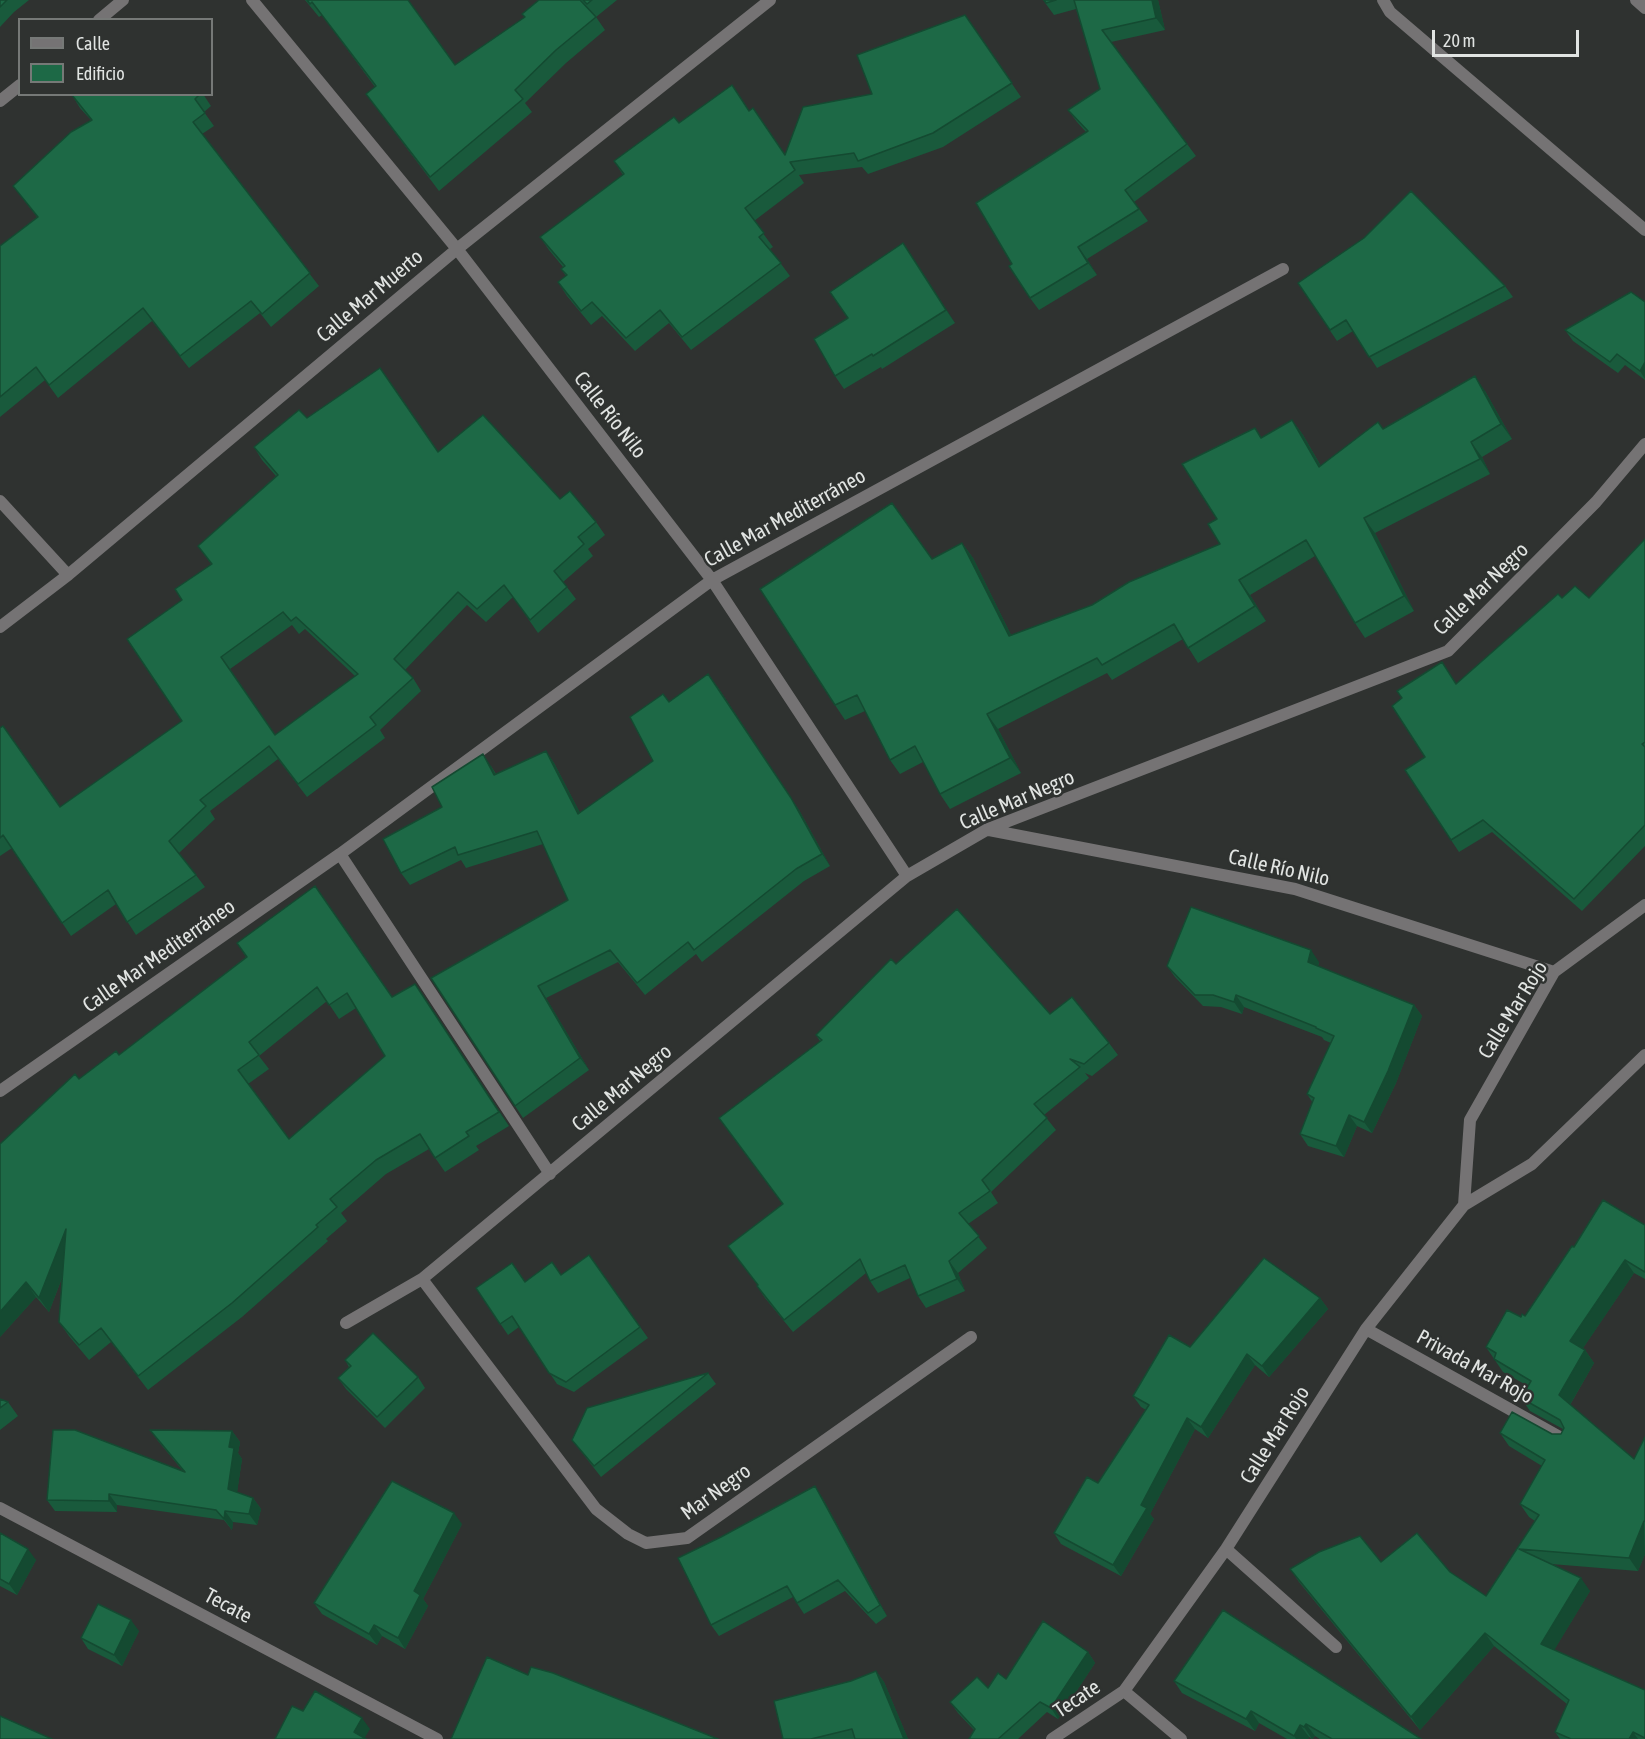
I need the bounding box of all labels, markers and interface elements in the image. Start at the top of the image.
legend [18,18,213,96]
scale bar [1435,18,1582,56]
text: 20 m [1443,30,1475,51]
text: Calle [76,33,110,54]
text: Edificio [76,63,125,84]
street label: Calle Mar Muerto [312,244,428,348]
street label: Calle Río Nilo [568,367,652,463]
street label: Calle Mar Mediterráneo [700,463,870,573]
street label: Calle Mar Negro [1428,537,1534,641]
street label: Calle Mar Negro [956,764,1078,836]
street label: Calle Río Nilo [1226,844,1332,892]
street label: Calle Mar Mediterráneo [78,894,240,1018]
street label: Calle Mar Rojo [1473,956,1553,1064]
street label: Calle Mar Negro [567,1039,677,1137]
street label: Privada Mar Rojo [1412,1324,1538,1410]
street label: Calle Mar Rojo [1235,1381,1315,1489]
street label: Mar Negro [676,1458,756,1526]
street label: Tecate [200,1583,256,1629]
street label: Tecate [1049,1674,1105,1724]

